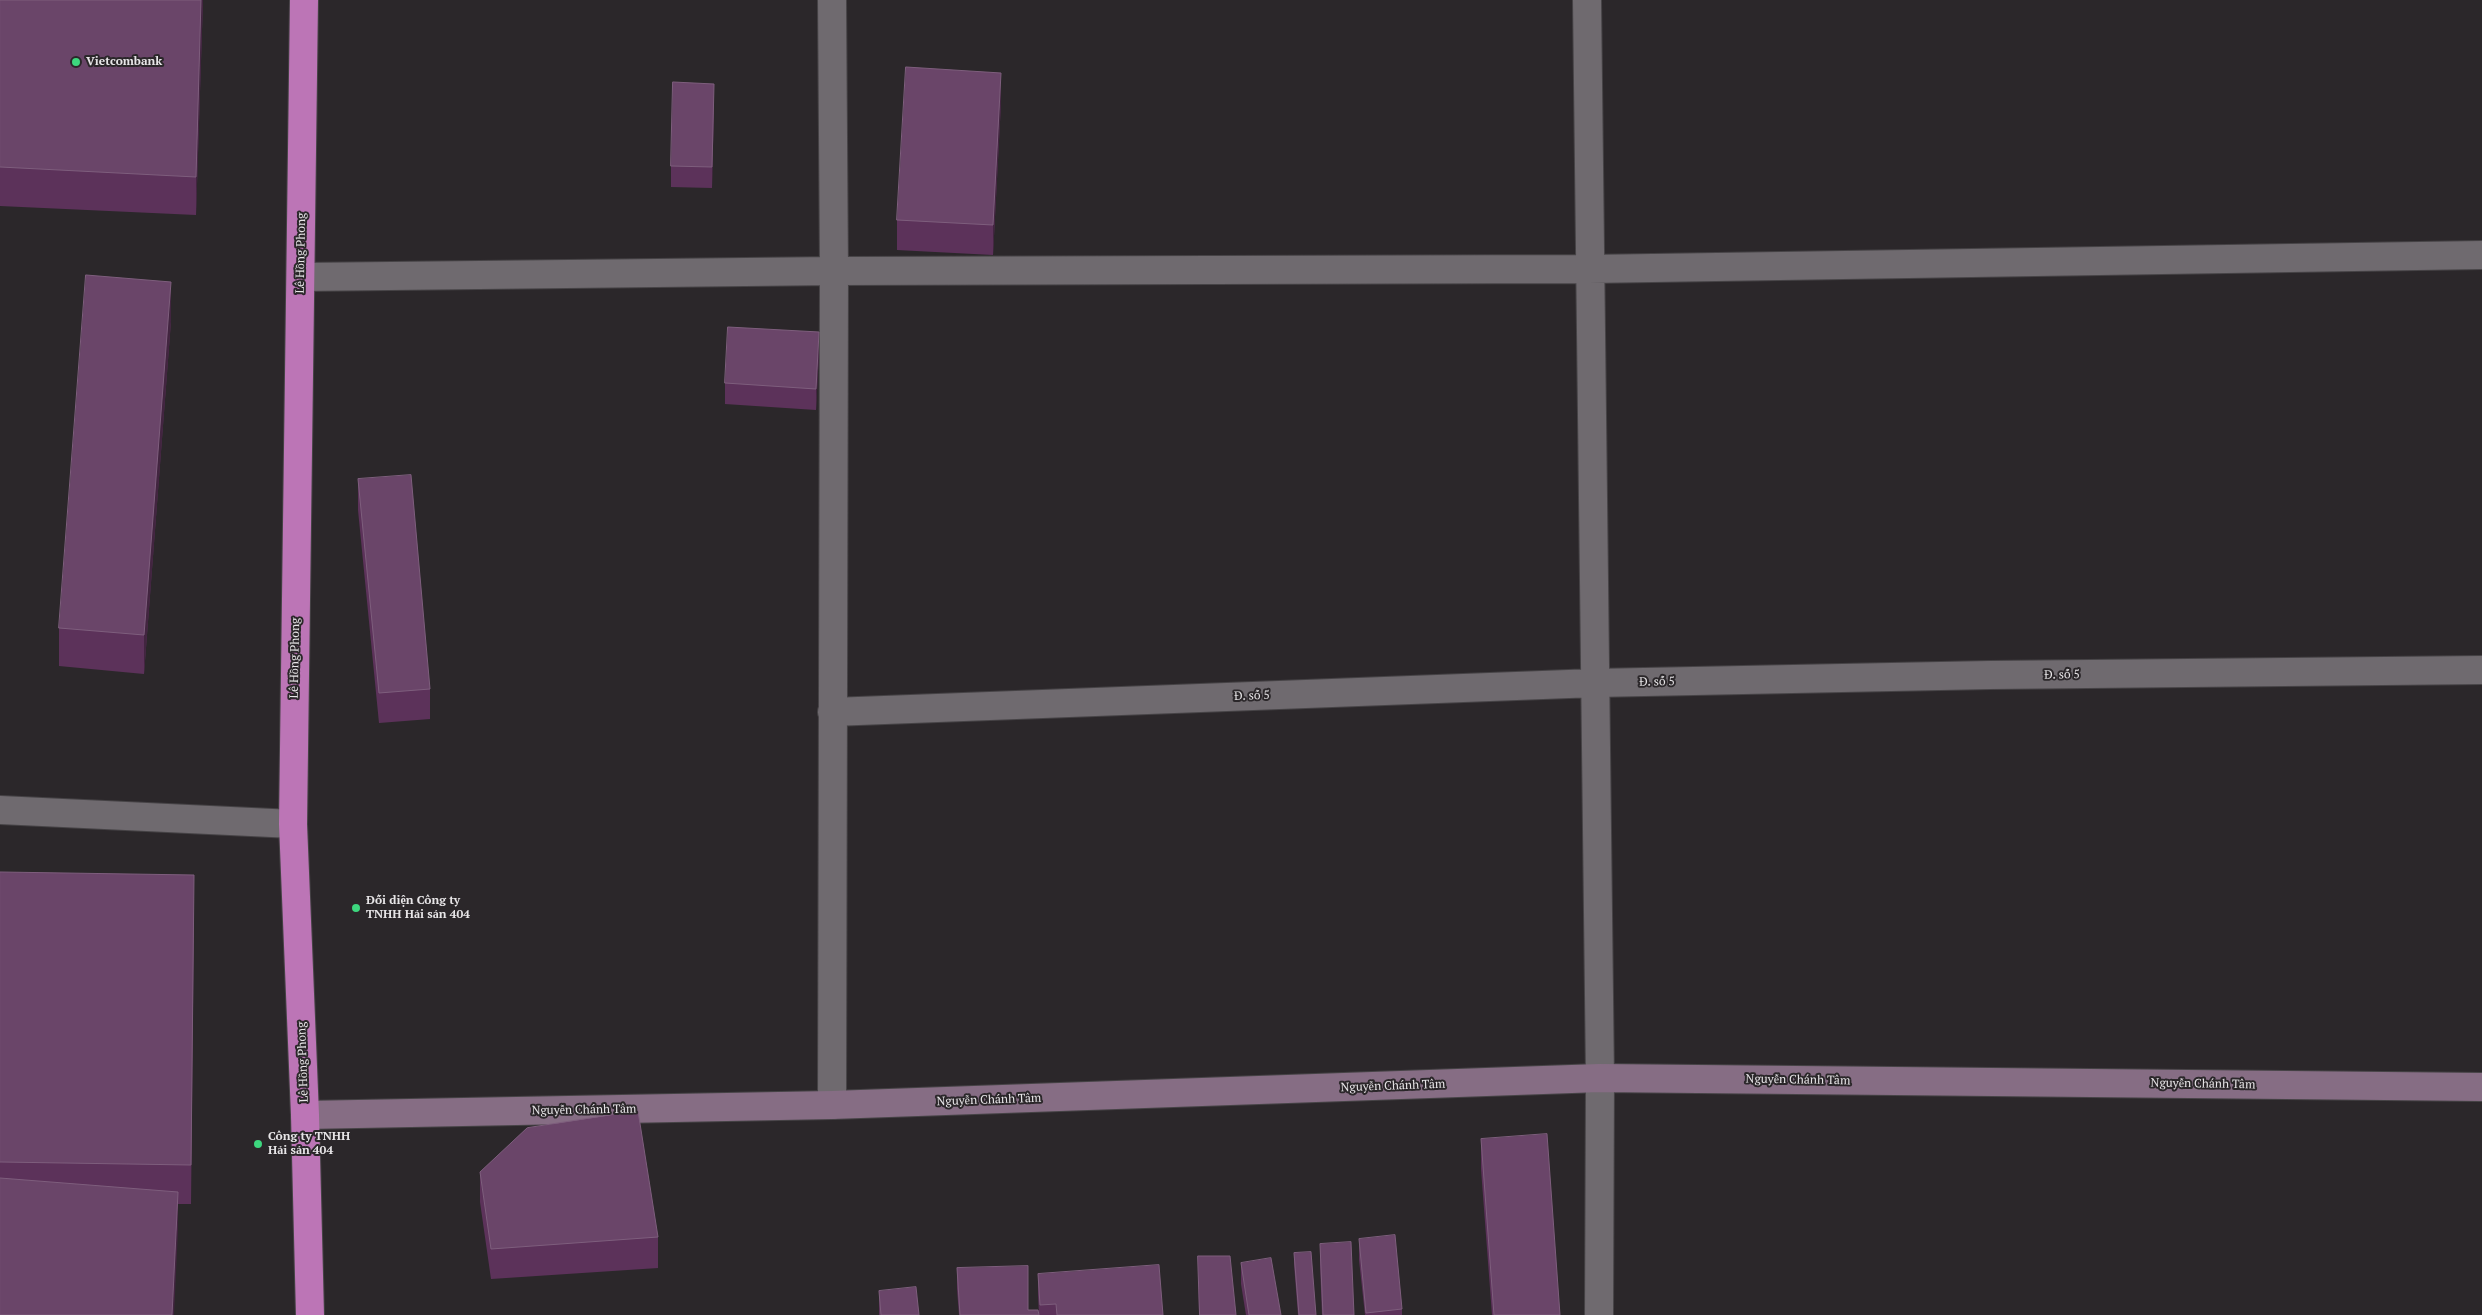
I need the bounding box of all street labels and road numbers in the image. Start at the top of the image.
street label: Lê Hồng Phong [293,212,309,294]
street label: Lê Hồng Phong [287,617,303,699]
street label: Đ. số 5 [2044,667,2080,683]
street label: Đ. số 5 [1639,674,1675,690]
street label: Đ. số 5 [1234,688,1270,704]
street label: Lê Hồng Phong [294,1021,312,1103]
street label: Nguyễn Chánh Tâm [1746,1072,1850,1088]
street label: Nguyễn Chánh Tâm [2151,1076,2255,1092]
street label: Nguyễn Chánh Tâm [1340,1077,1446,1095]
street label: Nguyễn Chánh Tâm [936,1091,1042,1109]
street label: Nguyễn Chánh Tâm [532,1102,636,1118]

